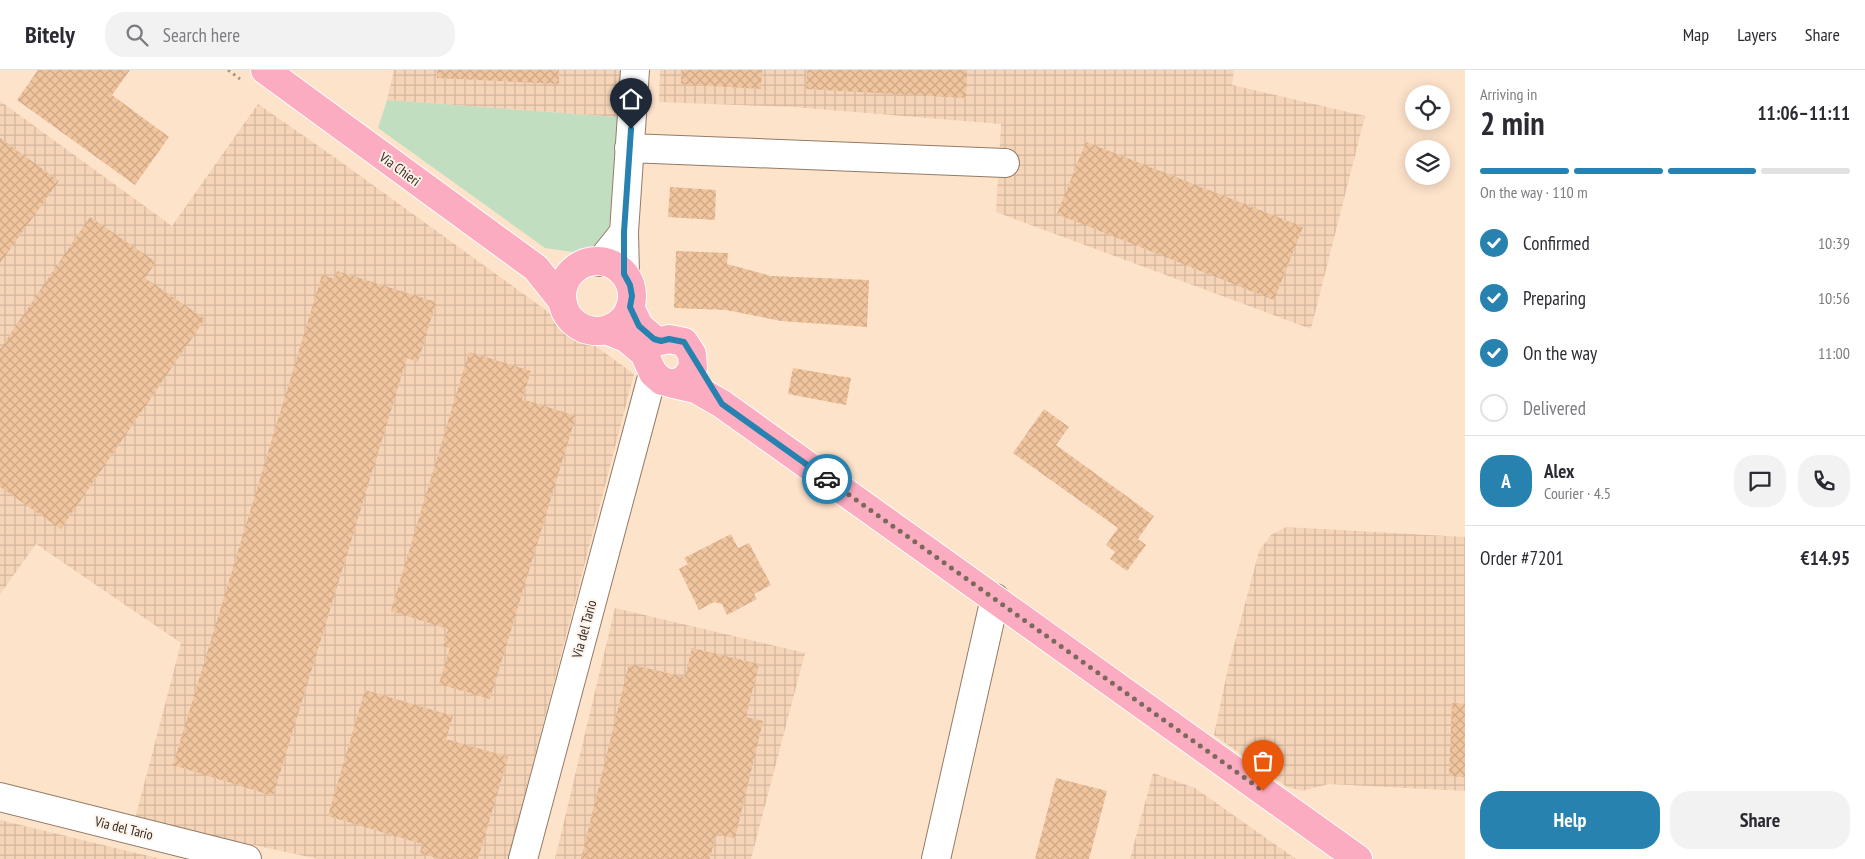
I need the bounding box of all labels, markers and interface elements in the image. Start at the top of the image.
search box [105,12,455,57]
text: Bitely [25,19,75,50]
icon: search [123,21,151,49]
text: Search here [163,23,240,47]
text: Map [1683,23,1709,46]
text: Layers [1737,23,1777,46]
text: Share [1805,23,1840,46]
pin [610,78,652,129]
text: Arriving in [1480,84,1537,104]
icon: home [617,85,645,113]
map controls [1405,85,1450,185]
button: locate [1405,85,1450,130]
text: 11:06–11:11 [1757,101,1850,125]
text: 2 min [1480,102,1545,144]
button: layers [1405,140,1450,185]
street label: Via Chieri [375,148,424,190]
text: On the way · 110 m [1480,182,1588,202]
icon: check [1480,229,1508,257]
text: Confirmed [1523,231,1590,255]
text: 10:39 [1818,233,1850,253]
icon: check [1480,284,1508,312]
text: Preparing [1523,286,1586,310]
text: 10:56 [1818,288,1850,308]
icon: check [1480,339,1508,367]
text: On the way [1523,341,1597,365]
text: 11:00 [1818,343,1850,363]
text: Delivered [1523,396,1586,420]
courier [802,454,852,504]
button: chat [1734,455,1786,507]
button: phone [1798,455,1850,507]
text: Alex [1544,459,1574,483]
icon: car [813,465,841,493]
text: A [1501,469,1511,493]
text: Courier · 4.5 [1544,483,1611,503]
text: Order #7201 [1480,546,1564,570]
text: €14.95 [1801,546,1850,570]
street label: Via del Tario [567,598,600,661]
pin [1242,740,1284,791]
icon: bag [1249,747,1277,775]
button: Help [1480,791,1660,849]
button: Share [1670,791,1850,849]
street label: Via del Tario [92,812,155,844]

